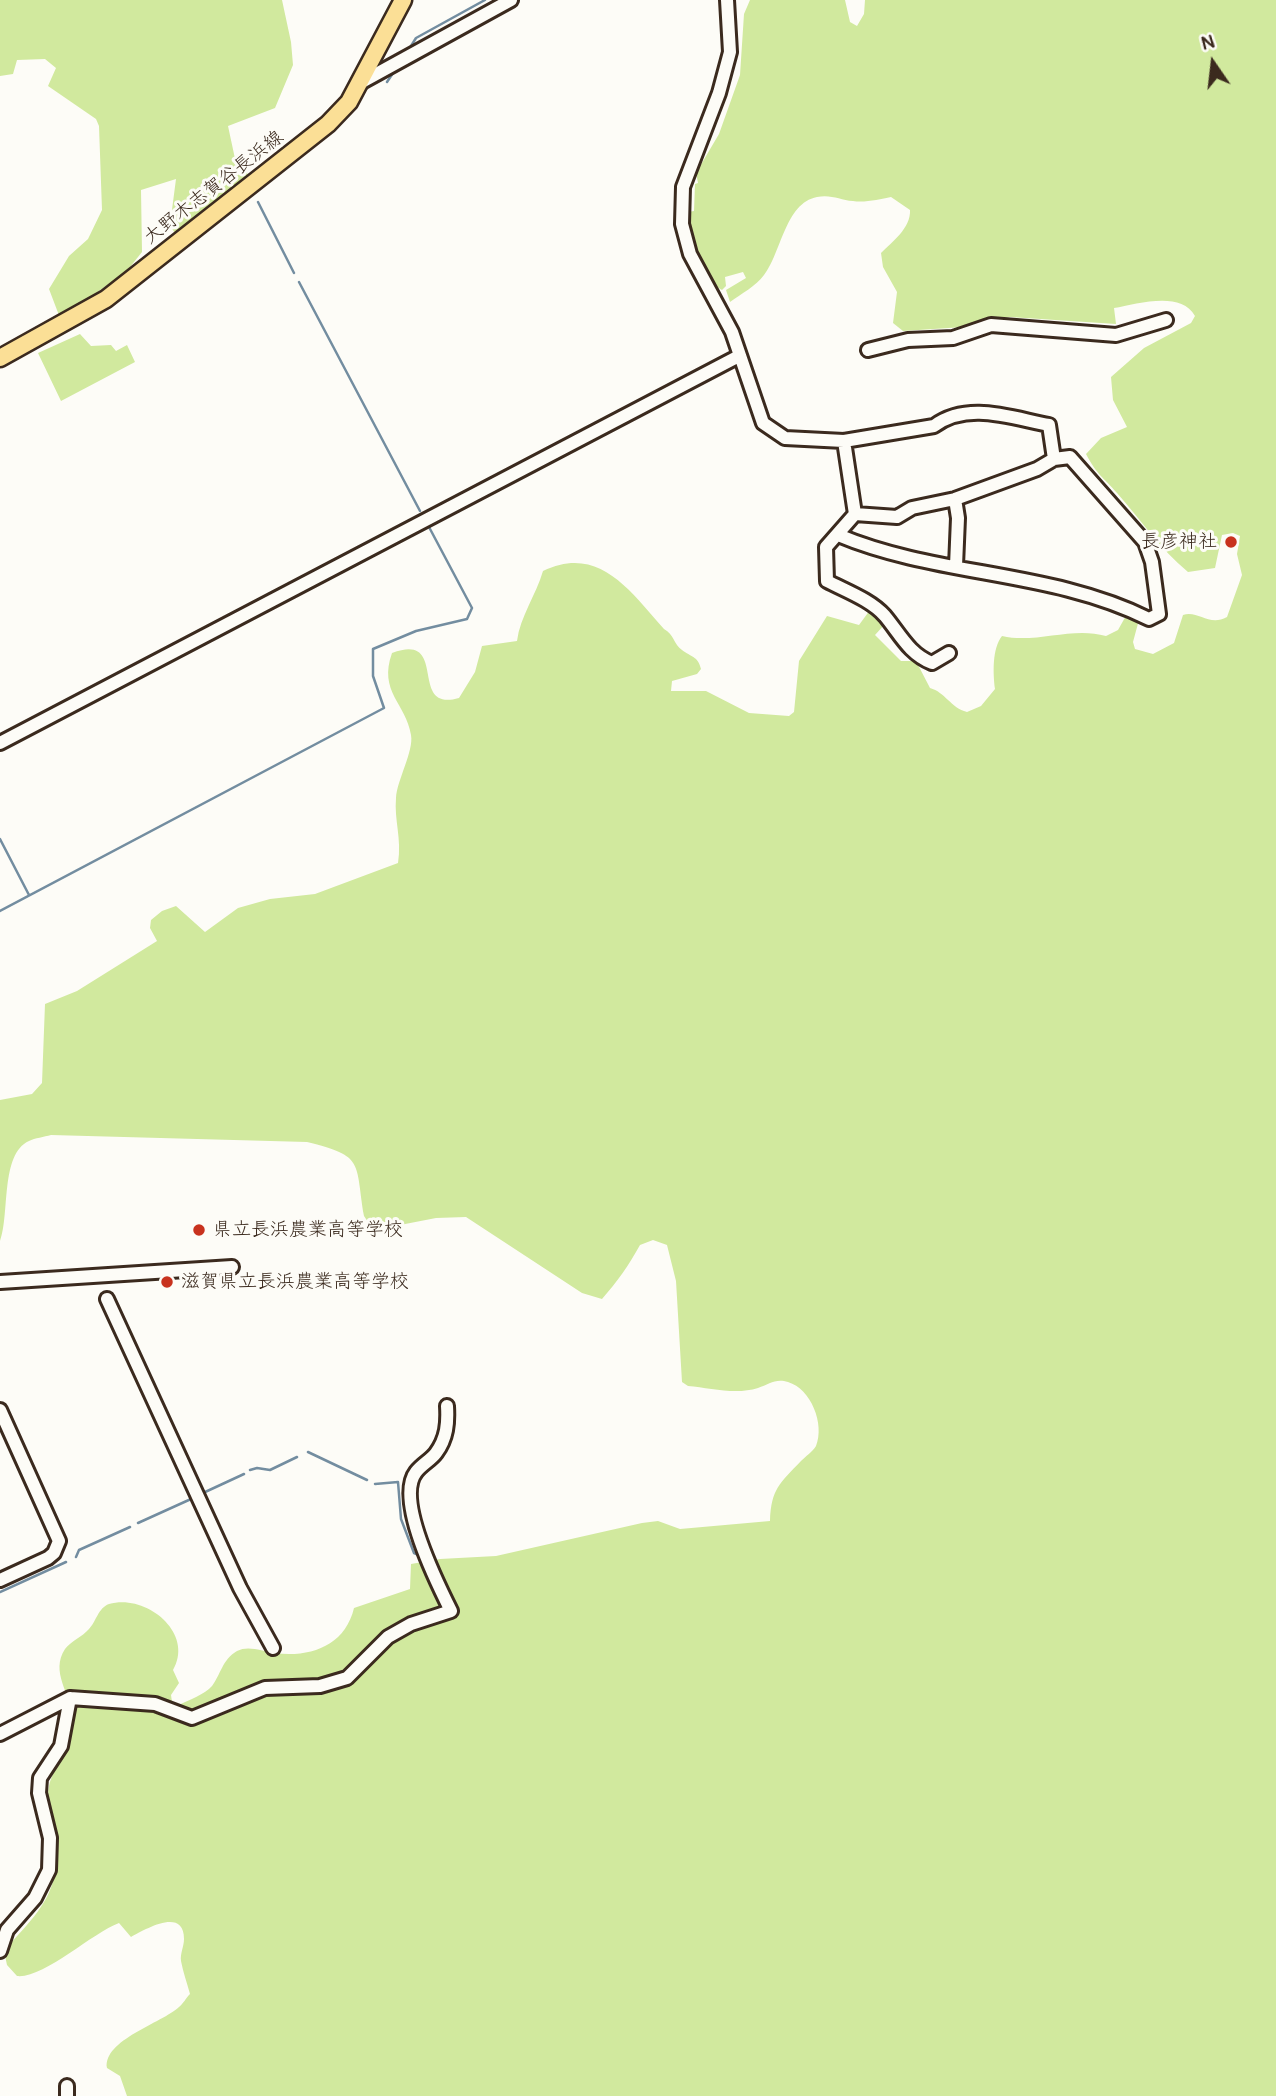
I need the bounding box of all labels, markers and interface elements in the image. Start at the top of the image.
north arrow [1178,28,1248,98]
text: N [1199,29,1217,56]
street label: 大野木志賀谷長浜線 [140,126,288,250]
place label: 長彦神社 [1141,531,1217,553]
marker: 長彦神社 [1223,534,1239,550]
place label: 県立長浜農業高等学校 [213,1219,403,1241]
marker: 県立長浜農業高等学校 [191,1222,207,1238]
place label: 滋賀県立長浜農業高等学校 [181,1271,409,1293]
marker: 滋賀県立長浜農業高等学校 [159,1274,175,1290]

